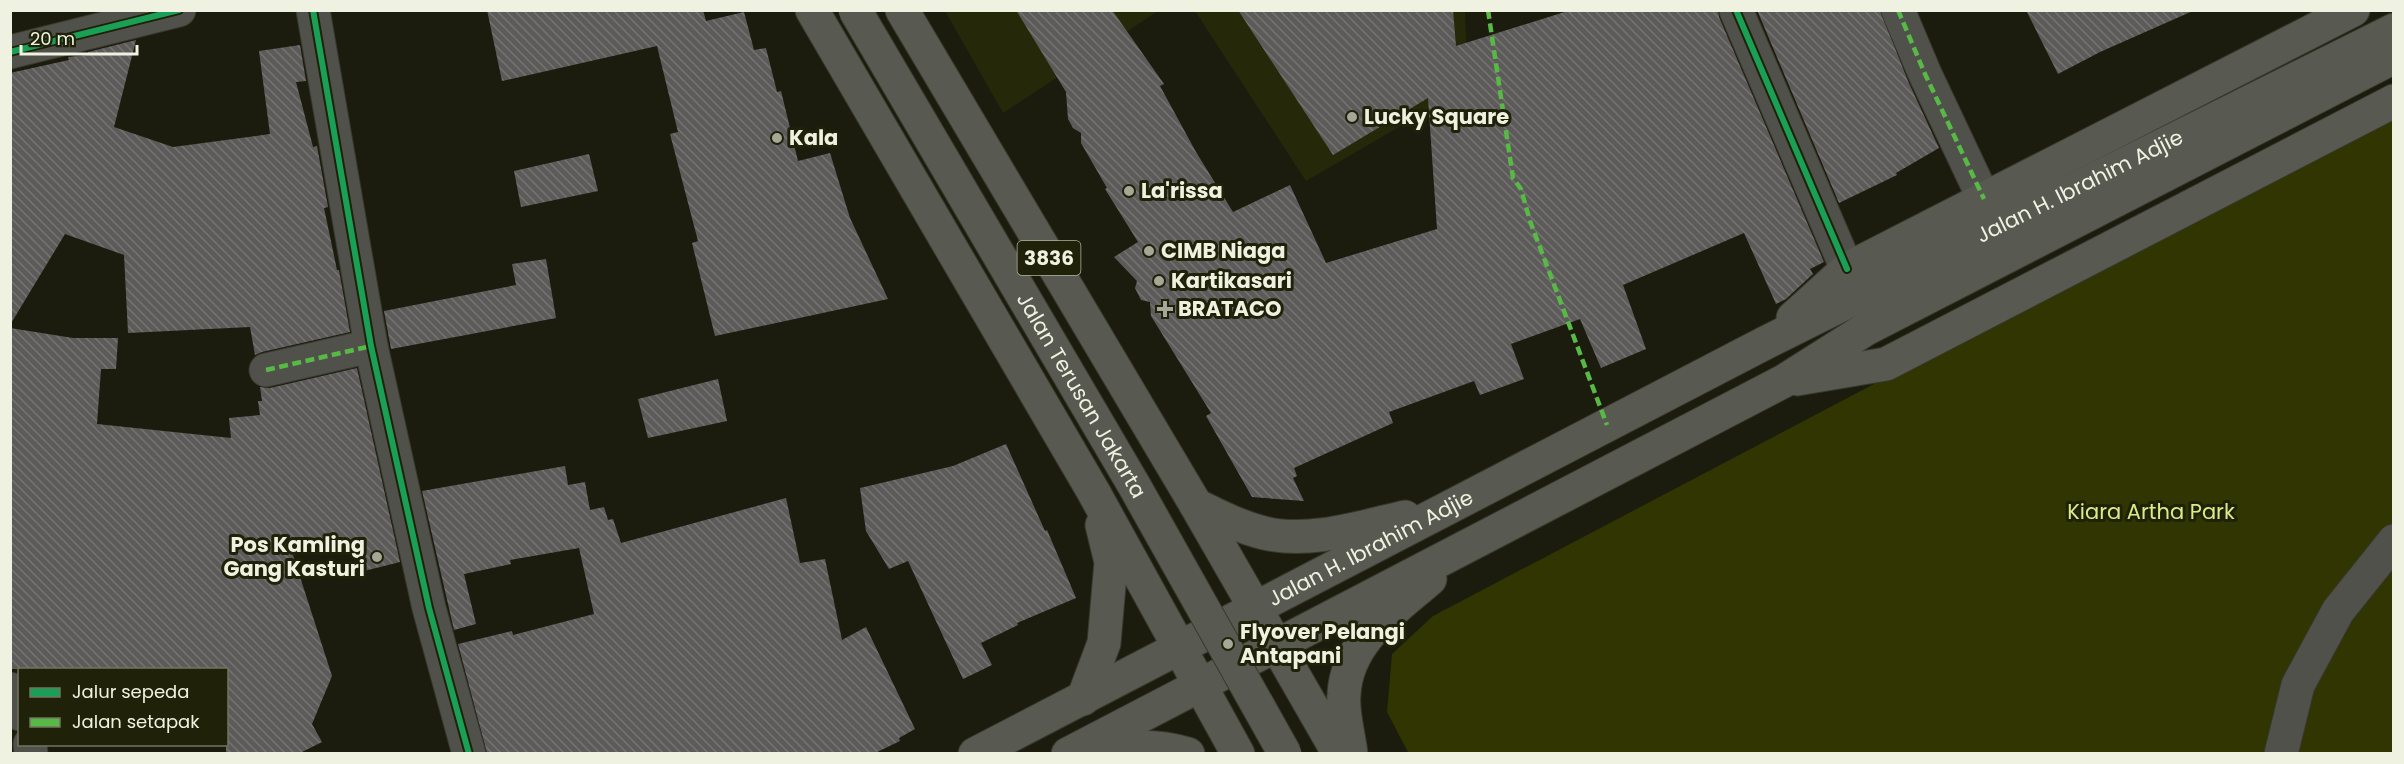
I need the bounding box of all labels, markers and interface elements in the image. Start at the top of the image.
scale bar [21,18,136,56]
text: 20 m [30,26,75,51]
place label: Lucky Square [1364,102,1509,131]
marker: Lucky Square [1345,110,1359,124]
street label: Jalan H. Ibrahim Adjie [1971,122,2188,250]
place label: Kala [789,123,838,152]
marker: Kala [770,131,784,145]
place label: La'rissa [1141,176,1223,205]
marker: La'rissa [1122,184,1136,198]
place label: CIMB Niaga [1161,236,1286,265]
road number: 3836 [1018,241,1080,275]
marker: CIMB Niaga [1142,244,1156,258]
place label: Kartikasari [1171,266,1292,295]
marker: Kartikasari [1152,274,1166,288]
street label: Jalan Terusan Jakarta [1010,287,1153,503]
place label: BRATACO [1178,294,1281,323]
marker: BRATACO [1156,300,1174,318]
street label: Jalan H. Ibrahim Adjie [1263,482,1478,613]
park label: Kiara Artha Park [2067,497,2235,526]
place label: Pos Kamling Gang Kasturi [223,530,365,583]
marker: Pos Kamling Gang Kasturi [370,550,384,564]
place label: Flyover Pelangi Antapani [1240,617,1405,670]
marker: Flyover Pelangi Antapani [1221,637,1235,651]
legend [18,668,228,746]
text: Jalur sepeda [72,679,189,704]
text: Jalan setapak [72,709,200,734]

